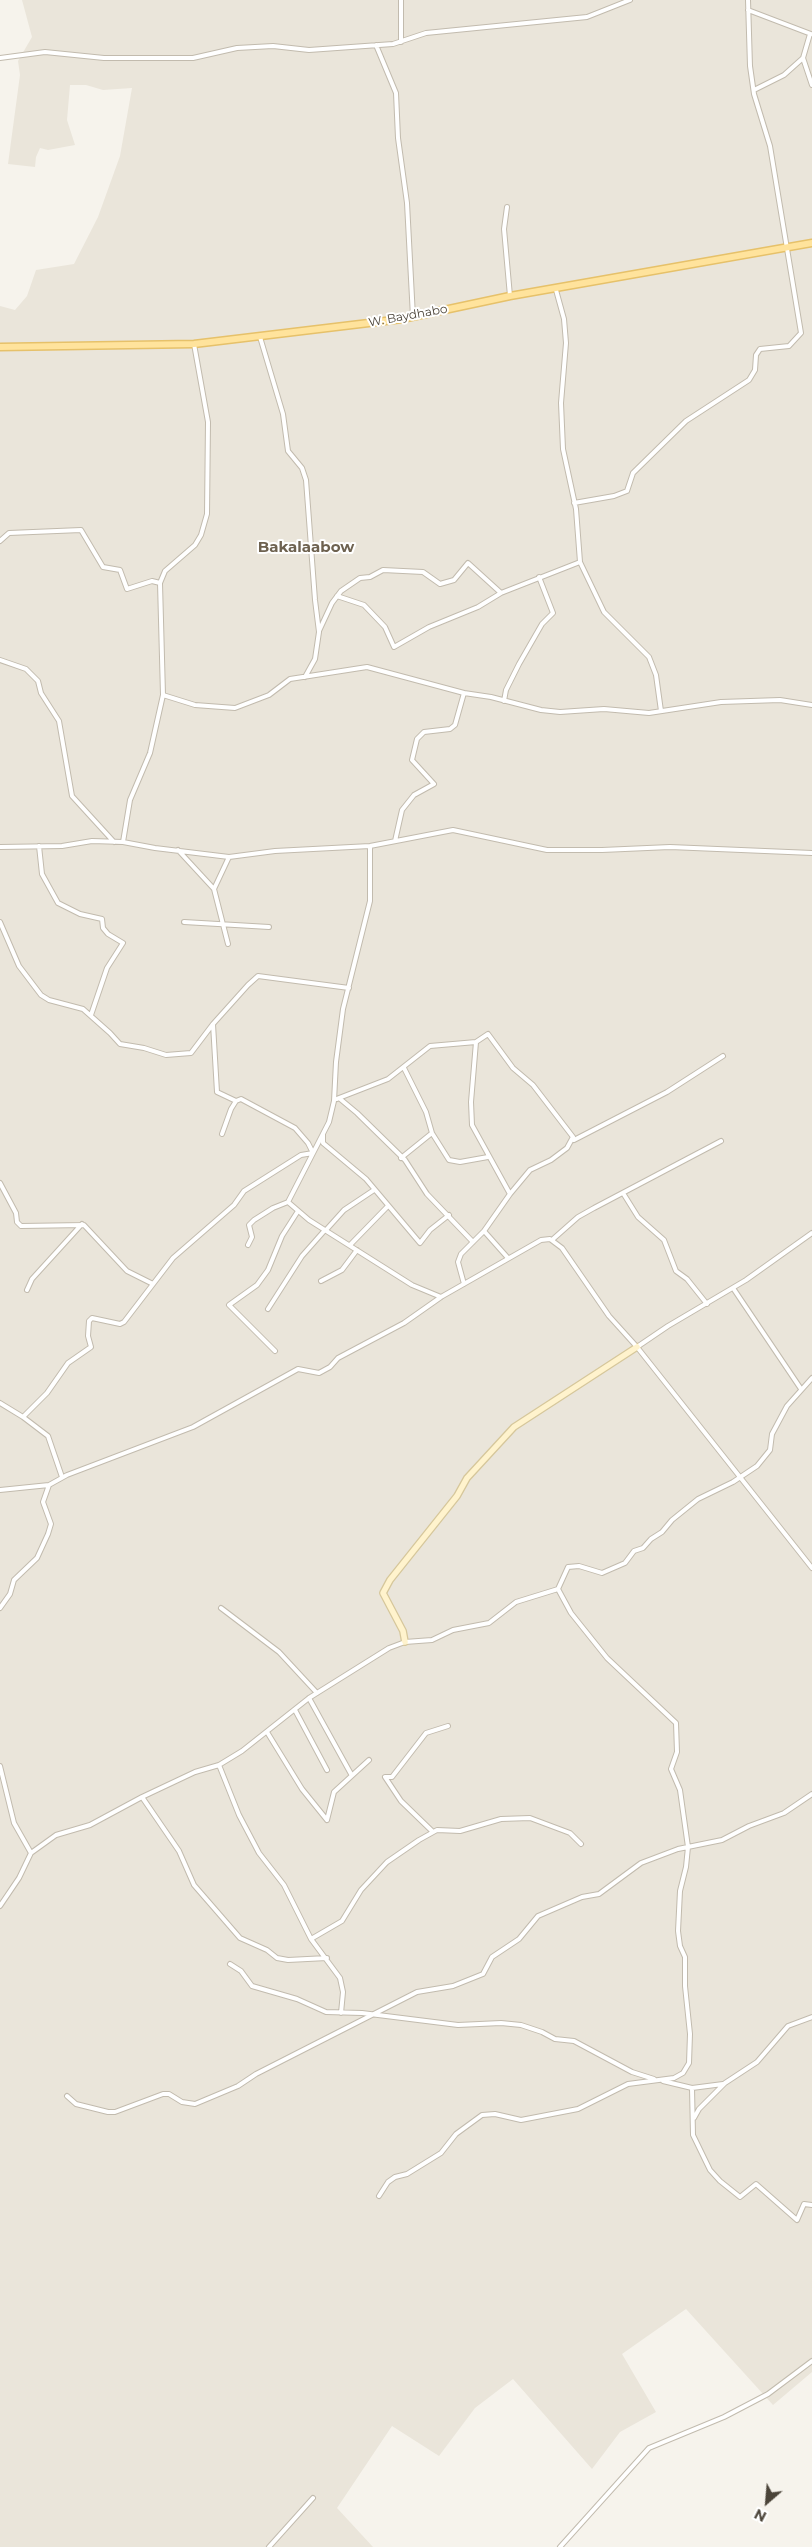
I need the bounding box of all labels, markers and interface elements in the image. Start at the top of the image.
street label: W. Baydhabo [367,302,449,330]
district label: Bakalaabow [258,539,354,557]
north arrow [742,2477,792,2527]
text: N [751,2505,769,2526]

